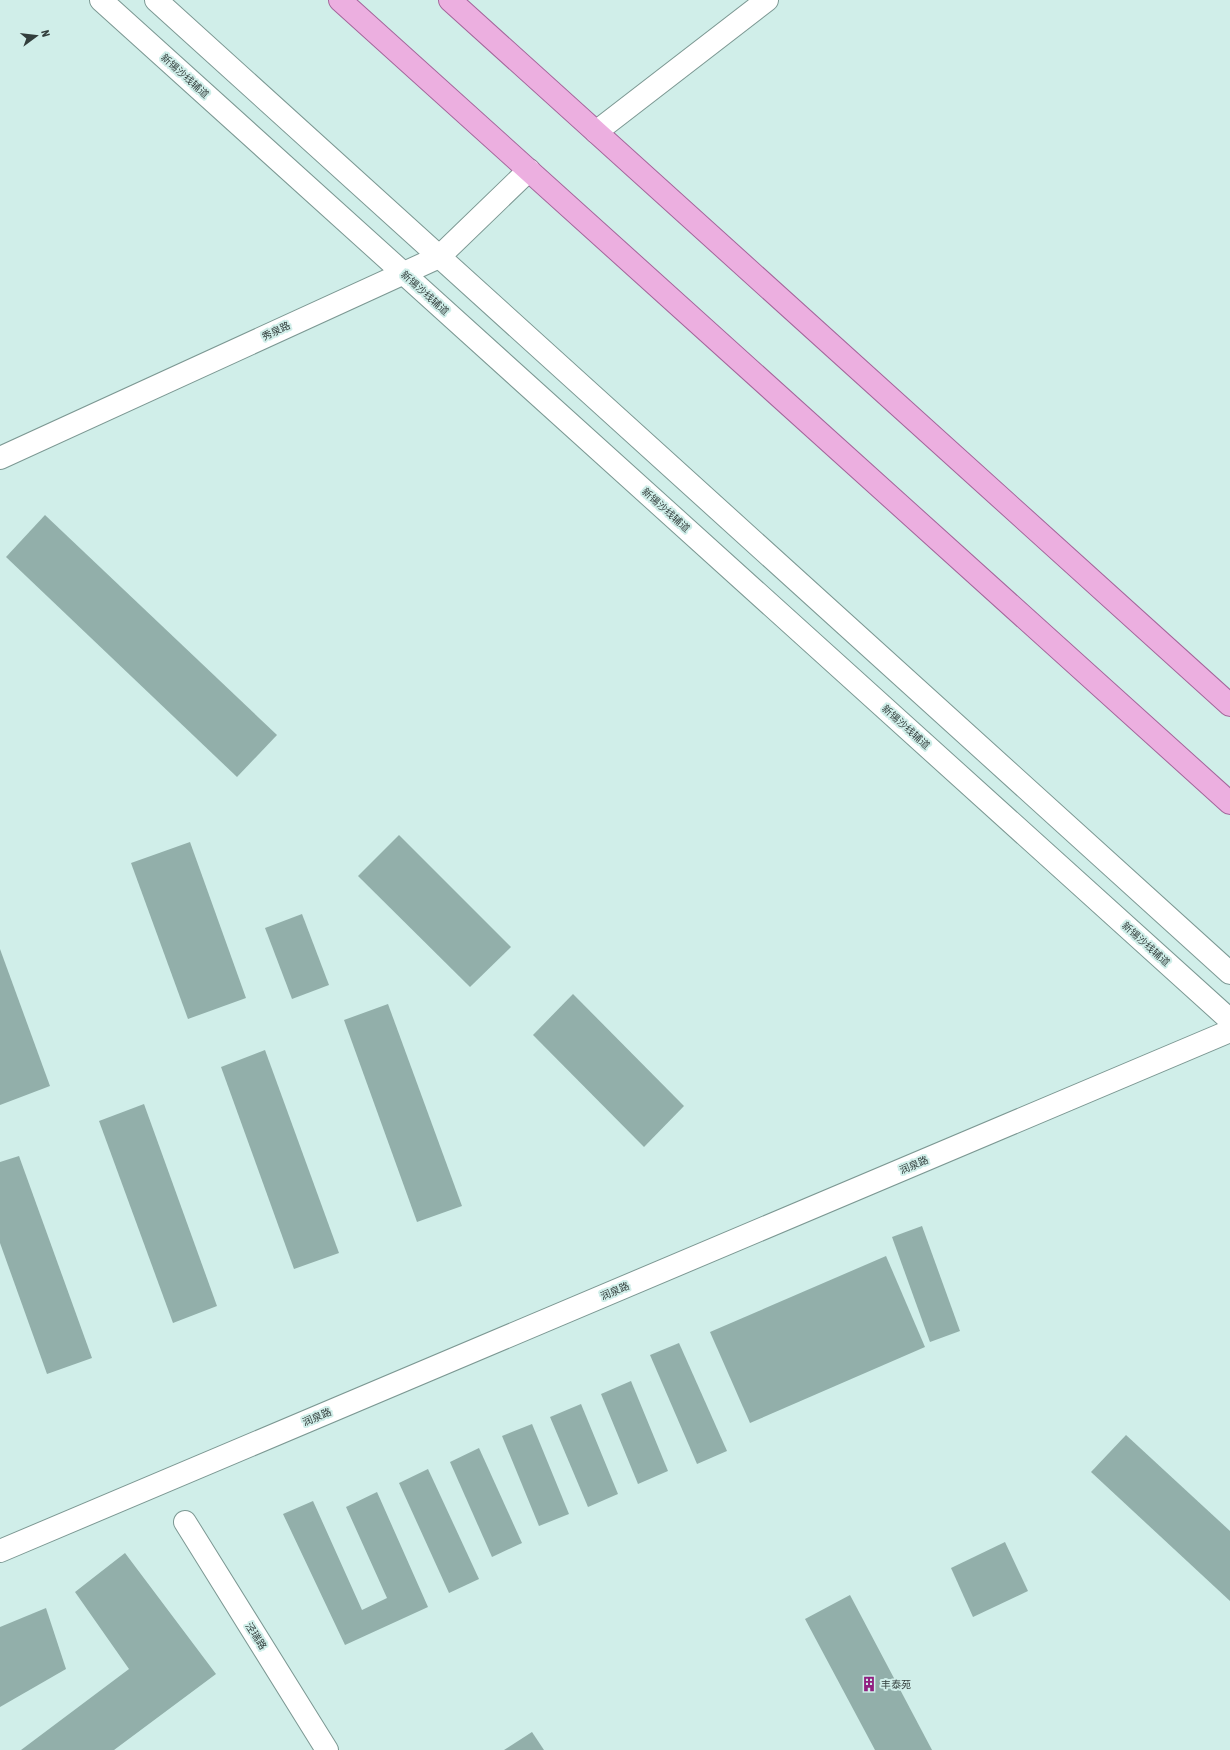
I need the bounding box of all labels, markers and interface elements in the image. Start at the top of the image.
north arrow [16,16,56,56]
text: N [39,29,52,38]
street label: 新锡沙线辅道 [159,52,211,100]
street label: 新锡沙线辅道 [399,269,451,317]
street label: 秀泉路 [260,320,292,342]
street label: 新锡沙线辅道 [640,486,692,534]
street label: 新锡沙线辅道 [880,703,932,751]
street label: 新锡沙线辅道 [1120,920,1172,968]
street label: 润泉路 [898,1154,930,1176]
street label: 润泉路 [599,1280,631,1302]
street label: 润泉路 [301,1406,333,1428]
street label: 泾瑞路 [243,1620,269,1652]
building icon: 丰泰苑 [860,1675,878,1693]
place label: 丰泰苑 [881,1679,911,1690]

